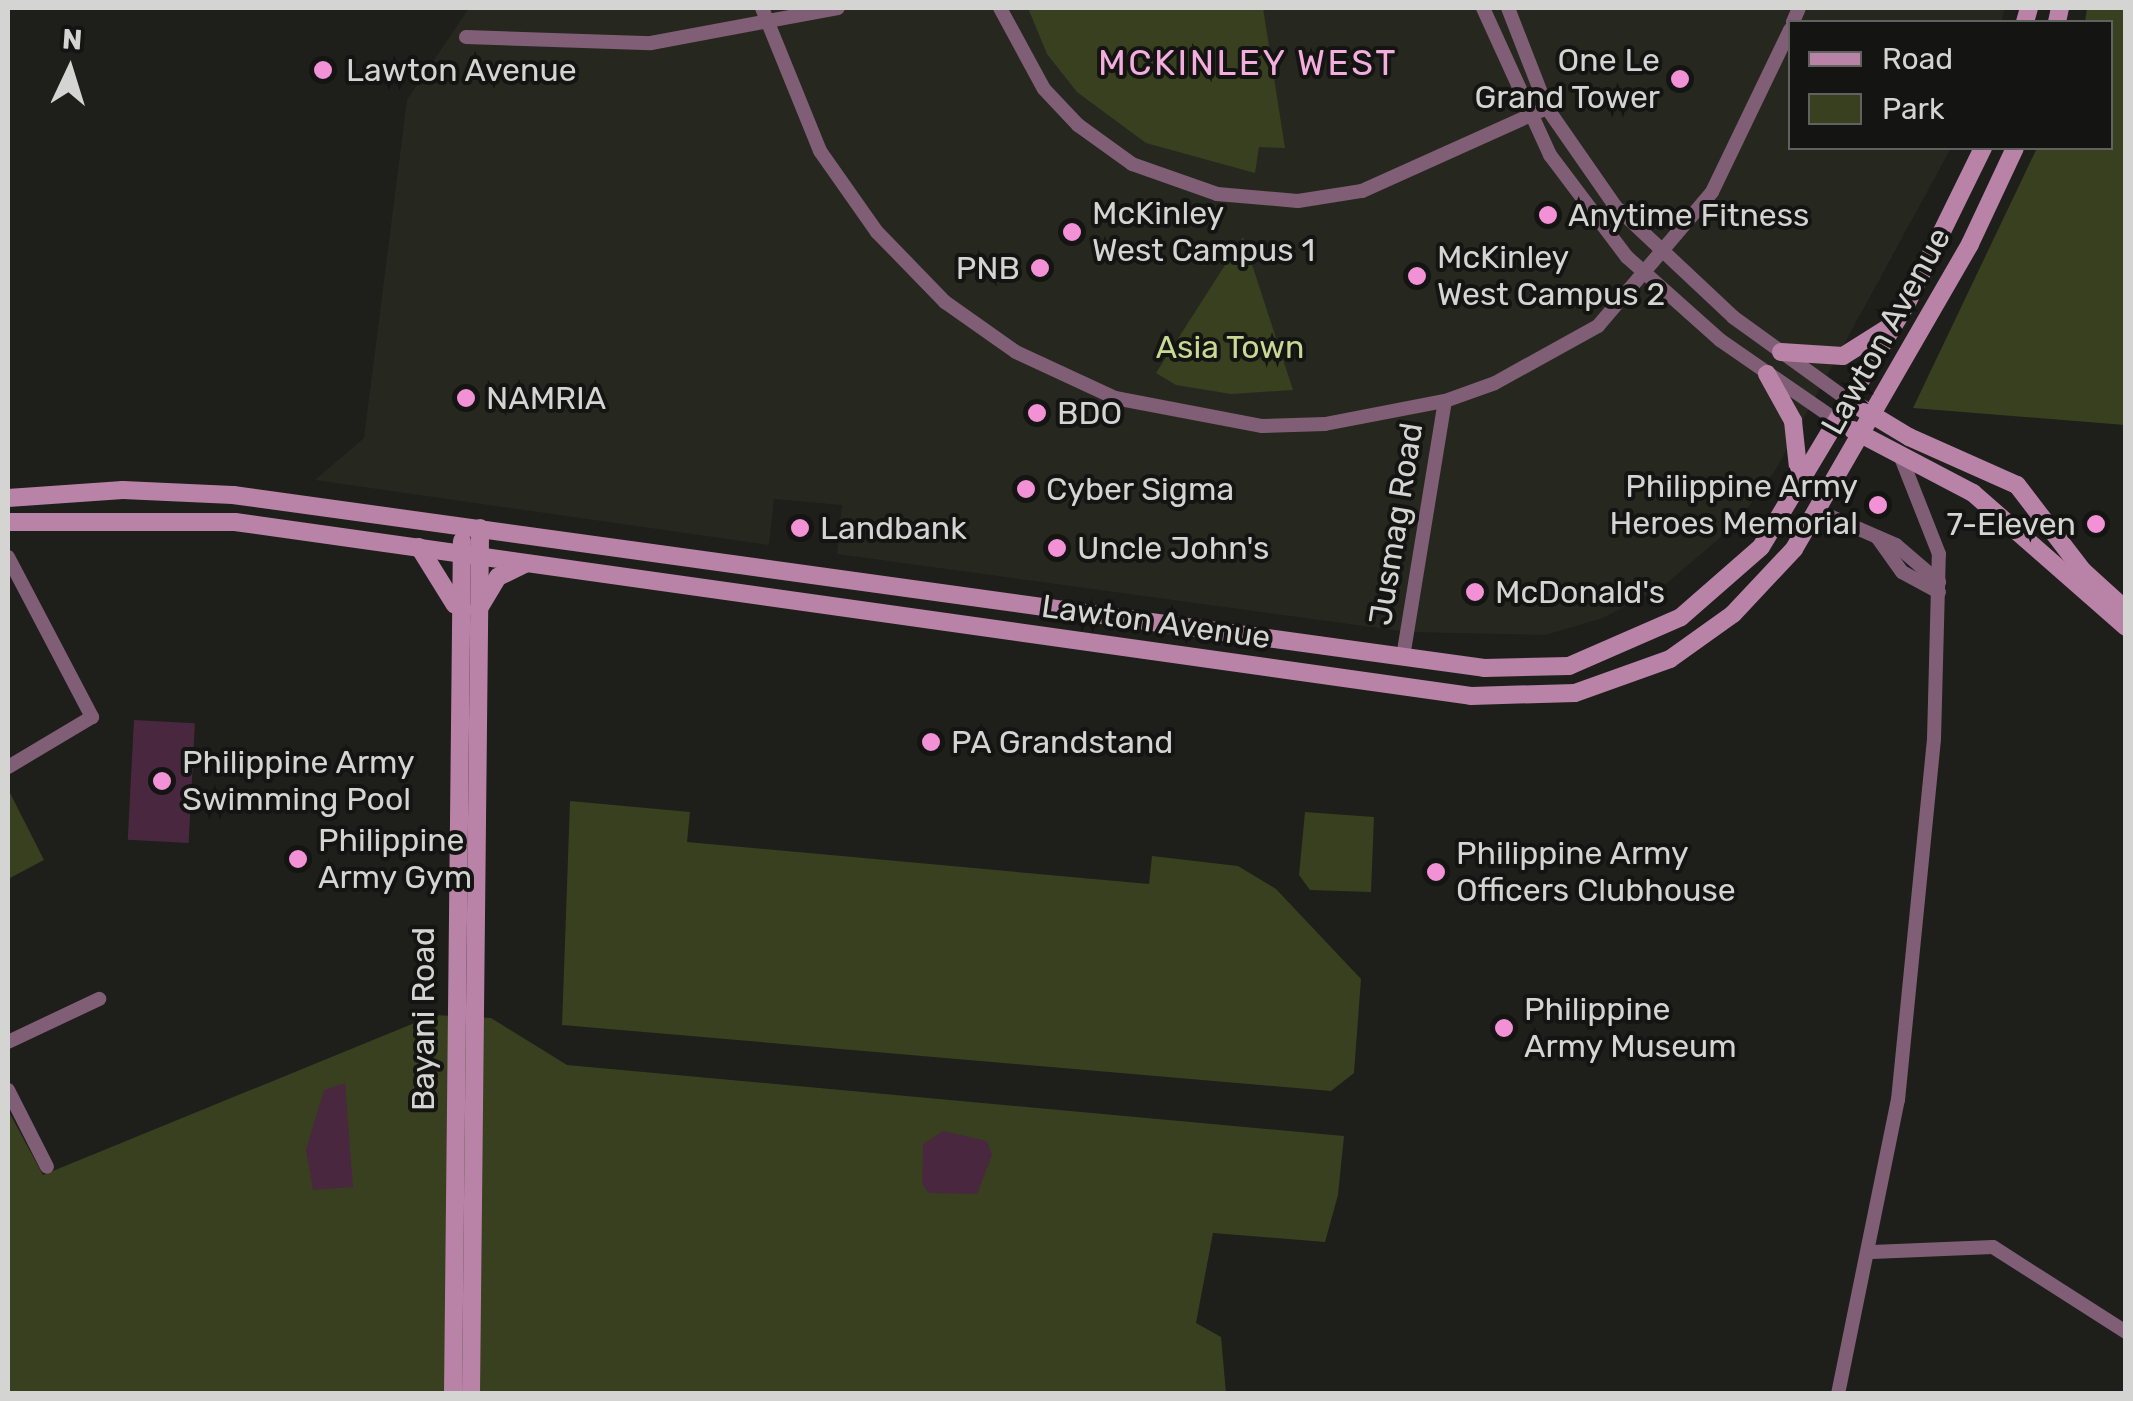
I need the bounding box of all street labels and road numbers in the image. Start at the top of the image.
street label: Lawton Avenue [1813,220,1959,442]
street label: Jusmag Road [1361,420,1431,628]
street label: Lawton Avenue [1039,587,1273,657]
street label: Bayani Road [404,927,442,1111]

